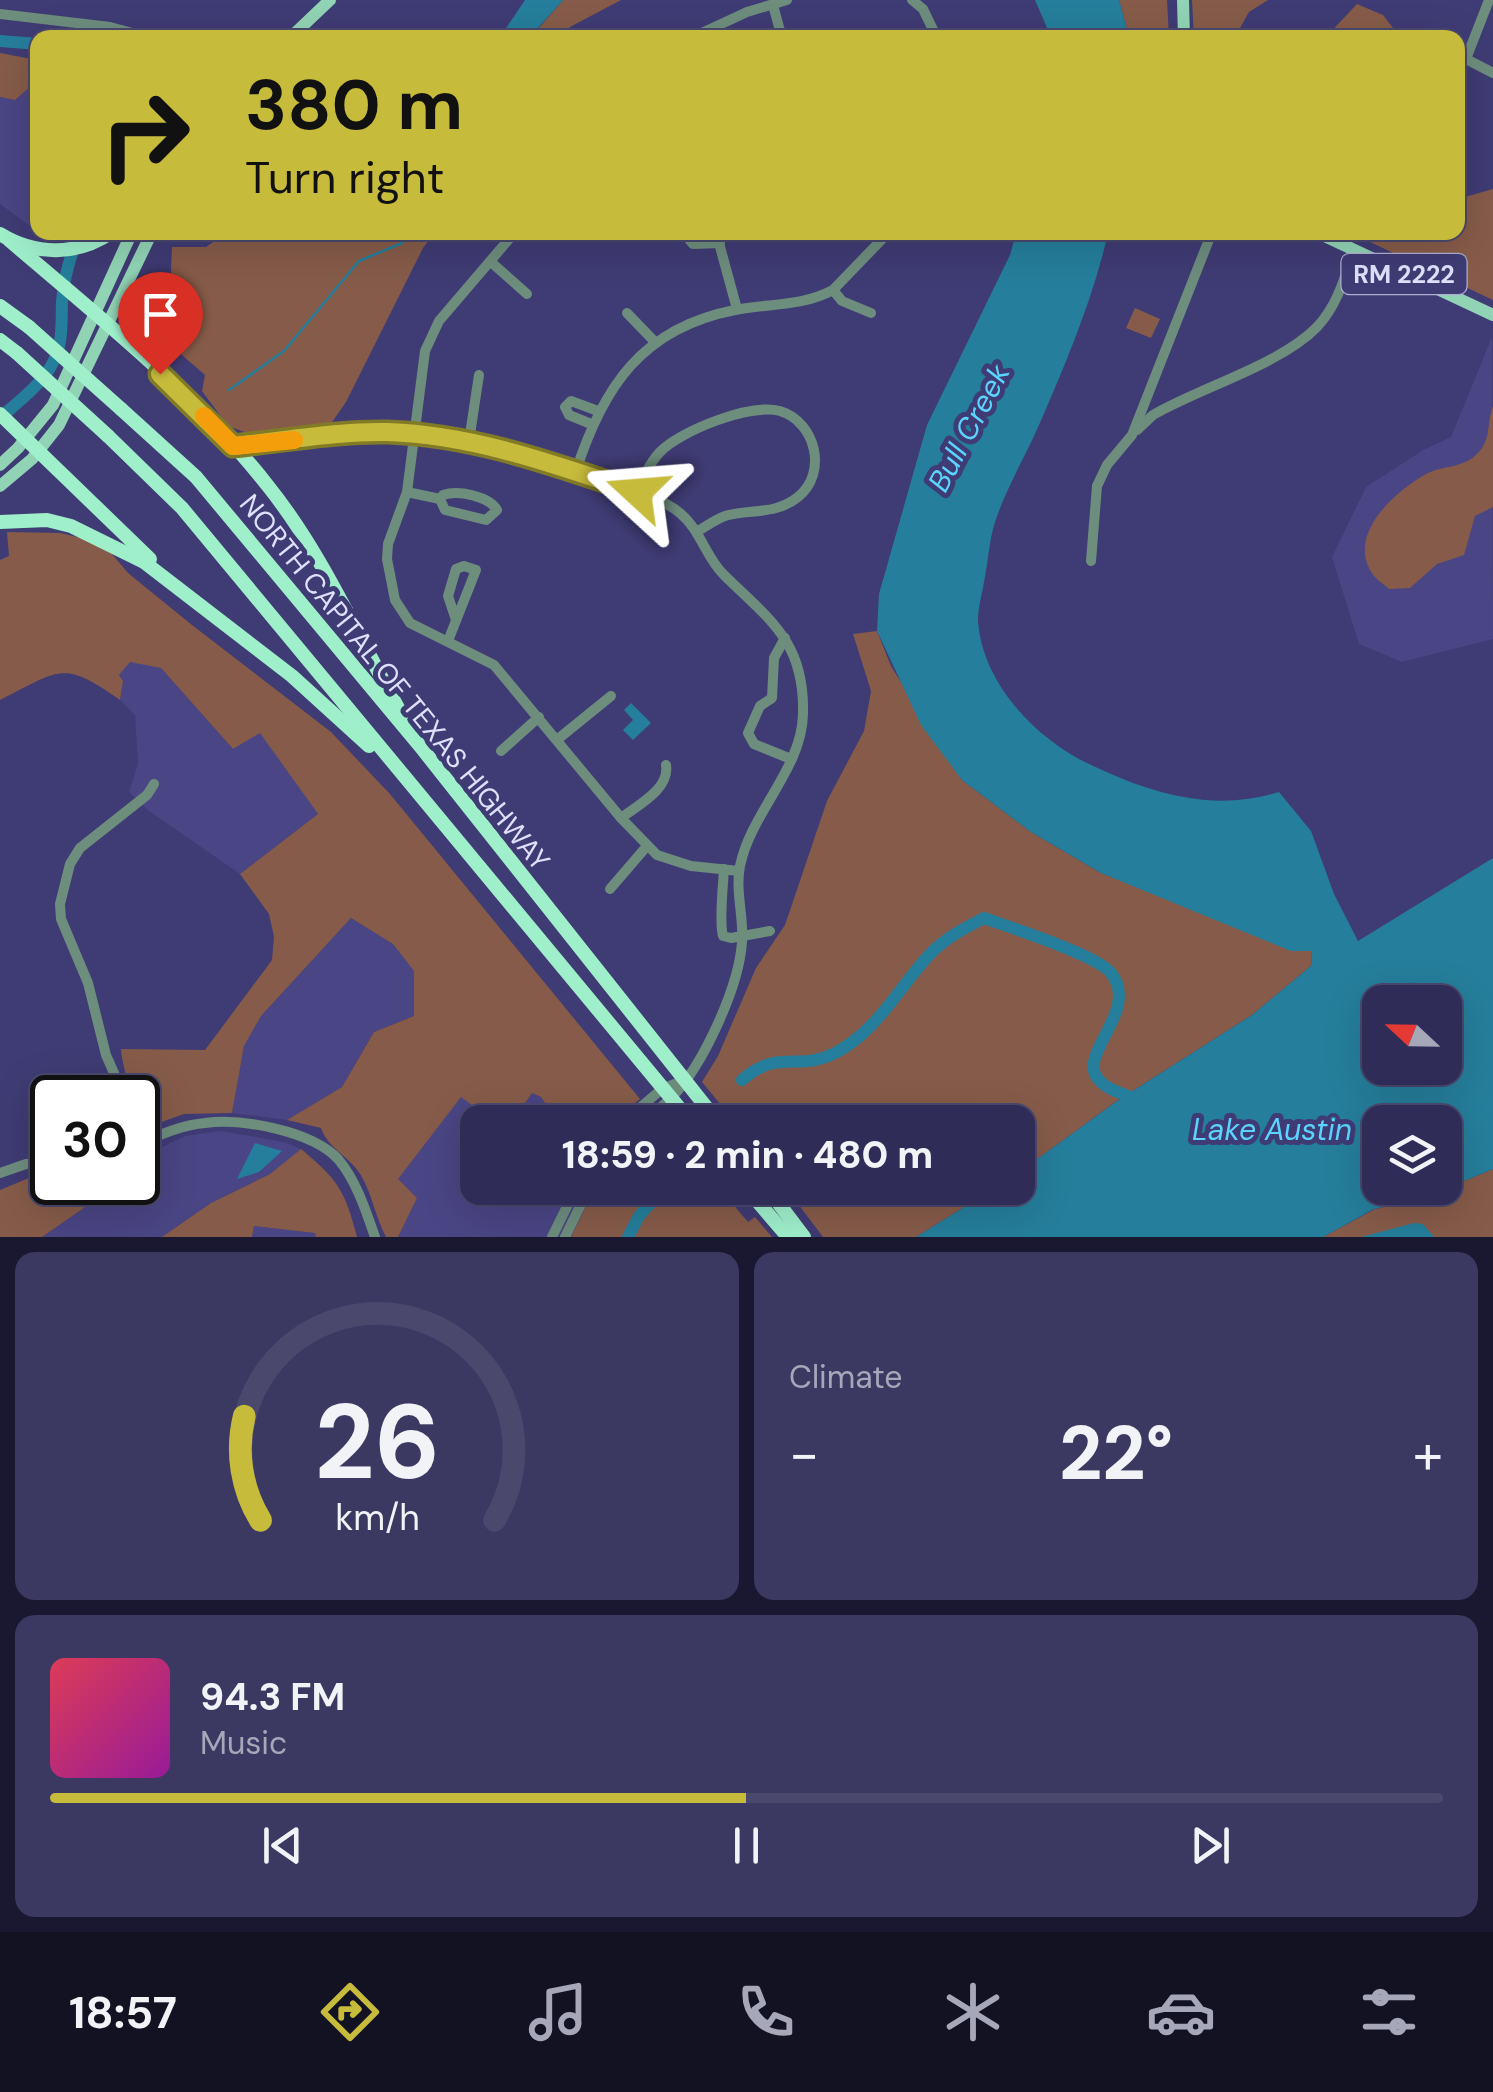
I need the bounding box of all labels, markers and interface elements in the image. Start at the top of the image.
text: 380 m [245,60,463,151]
icon: right [80,70,210,200]
text: Turn right [245,148,444,207]
road number: RM 2222 [1342,254,1466,294]
pin [118,272,203,375]
icon: arrive [133,287,188,342]
water label: Bull Creek [919,357,1019,498]
position arrow [585,440,689,544]
street label: NORTH CAPITAL OF TEXAS HIGHWAY [231,487,558,878]
north arrow [1362,985,1462,1085]
map controls [1362,985,1462,1205]
speed limit sign: 30 [30,1075,160,1205]
button: layers [1362,1105,1462,1205]
water label: Lake Austin [1192,1110,1352,1149]
text: 18:59 · 2 min · 480 m [562,1130,933,1180]
text: Climate [789,1356,903,1398]
text: 26 [314,1375,440,1510]
text: 22° [1059,1405,1173,1502]
text: − [789,1418,819,1490]
text: + [1413,1418,1443,1490]
text: km/h [335,1495,419,1541]
text: 94.3 FM [200,1672,345,1722]
text: Music [200,1722,287,1764]
icon: previous [255,1818,310,1873]
icon: pause [719,1818,774,1873]
icon: next [1183,1818,1238,1873]
icon: directions [315,1977,385,2047]
icon: music [523,1977,593,2047]
icon: phone [731,1977,801,2047]
icon: climate [938,1977,1008,2047]
icon: car [1146,1977,1216,2047]
icon: filters [1354,1977,1424,2047]
text: 18:57 [69,1983,177,2042]

